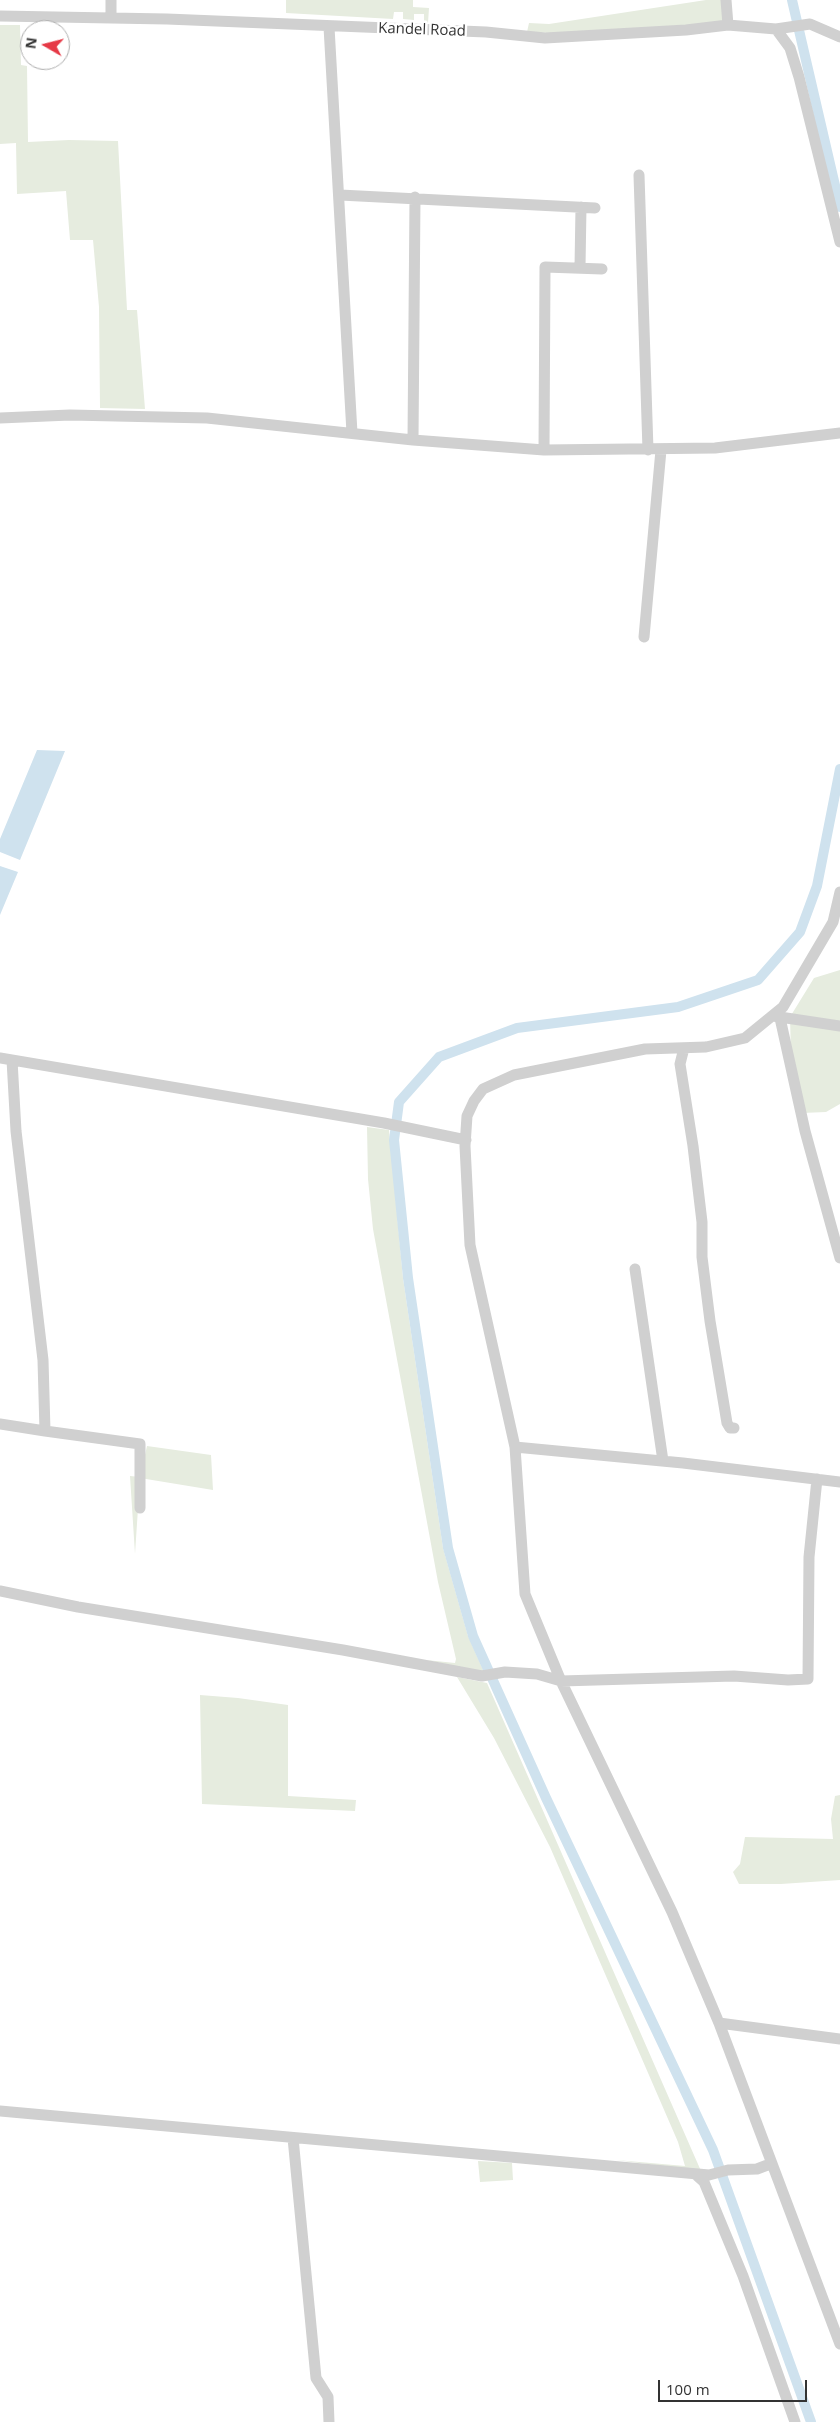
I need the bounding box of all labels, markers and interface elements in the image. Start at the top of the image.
street label: Kandel Road [378,19,466,41]
north arrow [20,20,70,70]
text: N [20,36,41,50]
scale bar [660,2370,809,2402]
text: 100 m [666,2379,710,2399]

